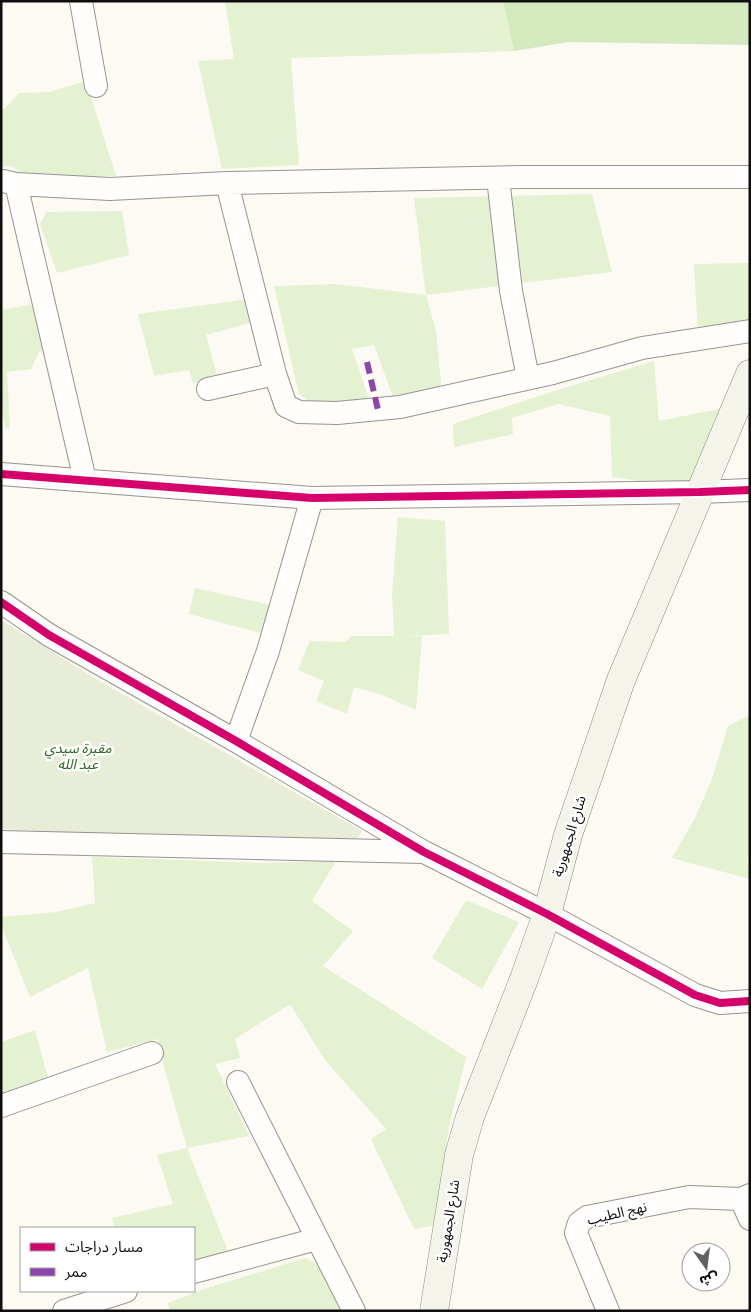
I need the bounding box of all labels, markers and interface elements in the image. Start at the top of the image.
park label: مقبرة سيدي عبد الله [44,739,112,773]
street label: شارع الجمهورية [548,793,592,879]
street label: شارع الجمهورية [433,1178,465,1264]
street label: نهج الطيب [585,1197,649,1231]
legend [20,1227,195,1292]
text: مسار دراجات [65,1237,143,1256]
north arrow [681,1242,731,1292]
text: ممر [64,1262,88,1281]
text: ش [698,1269,721,1291]

